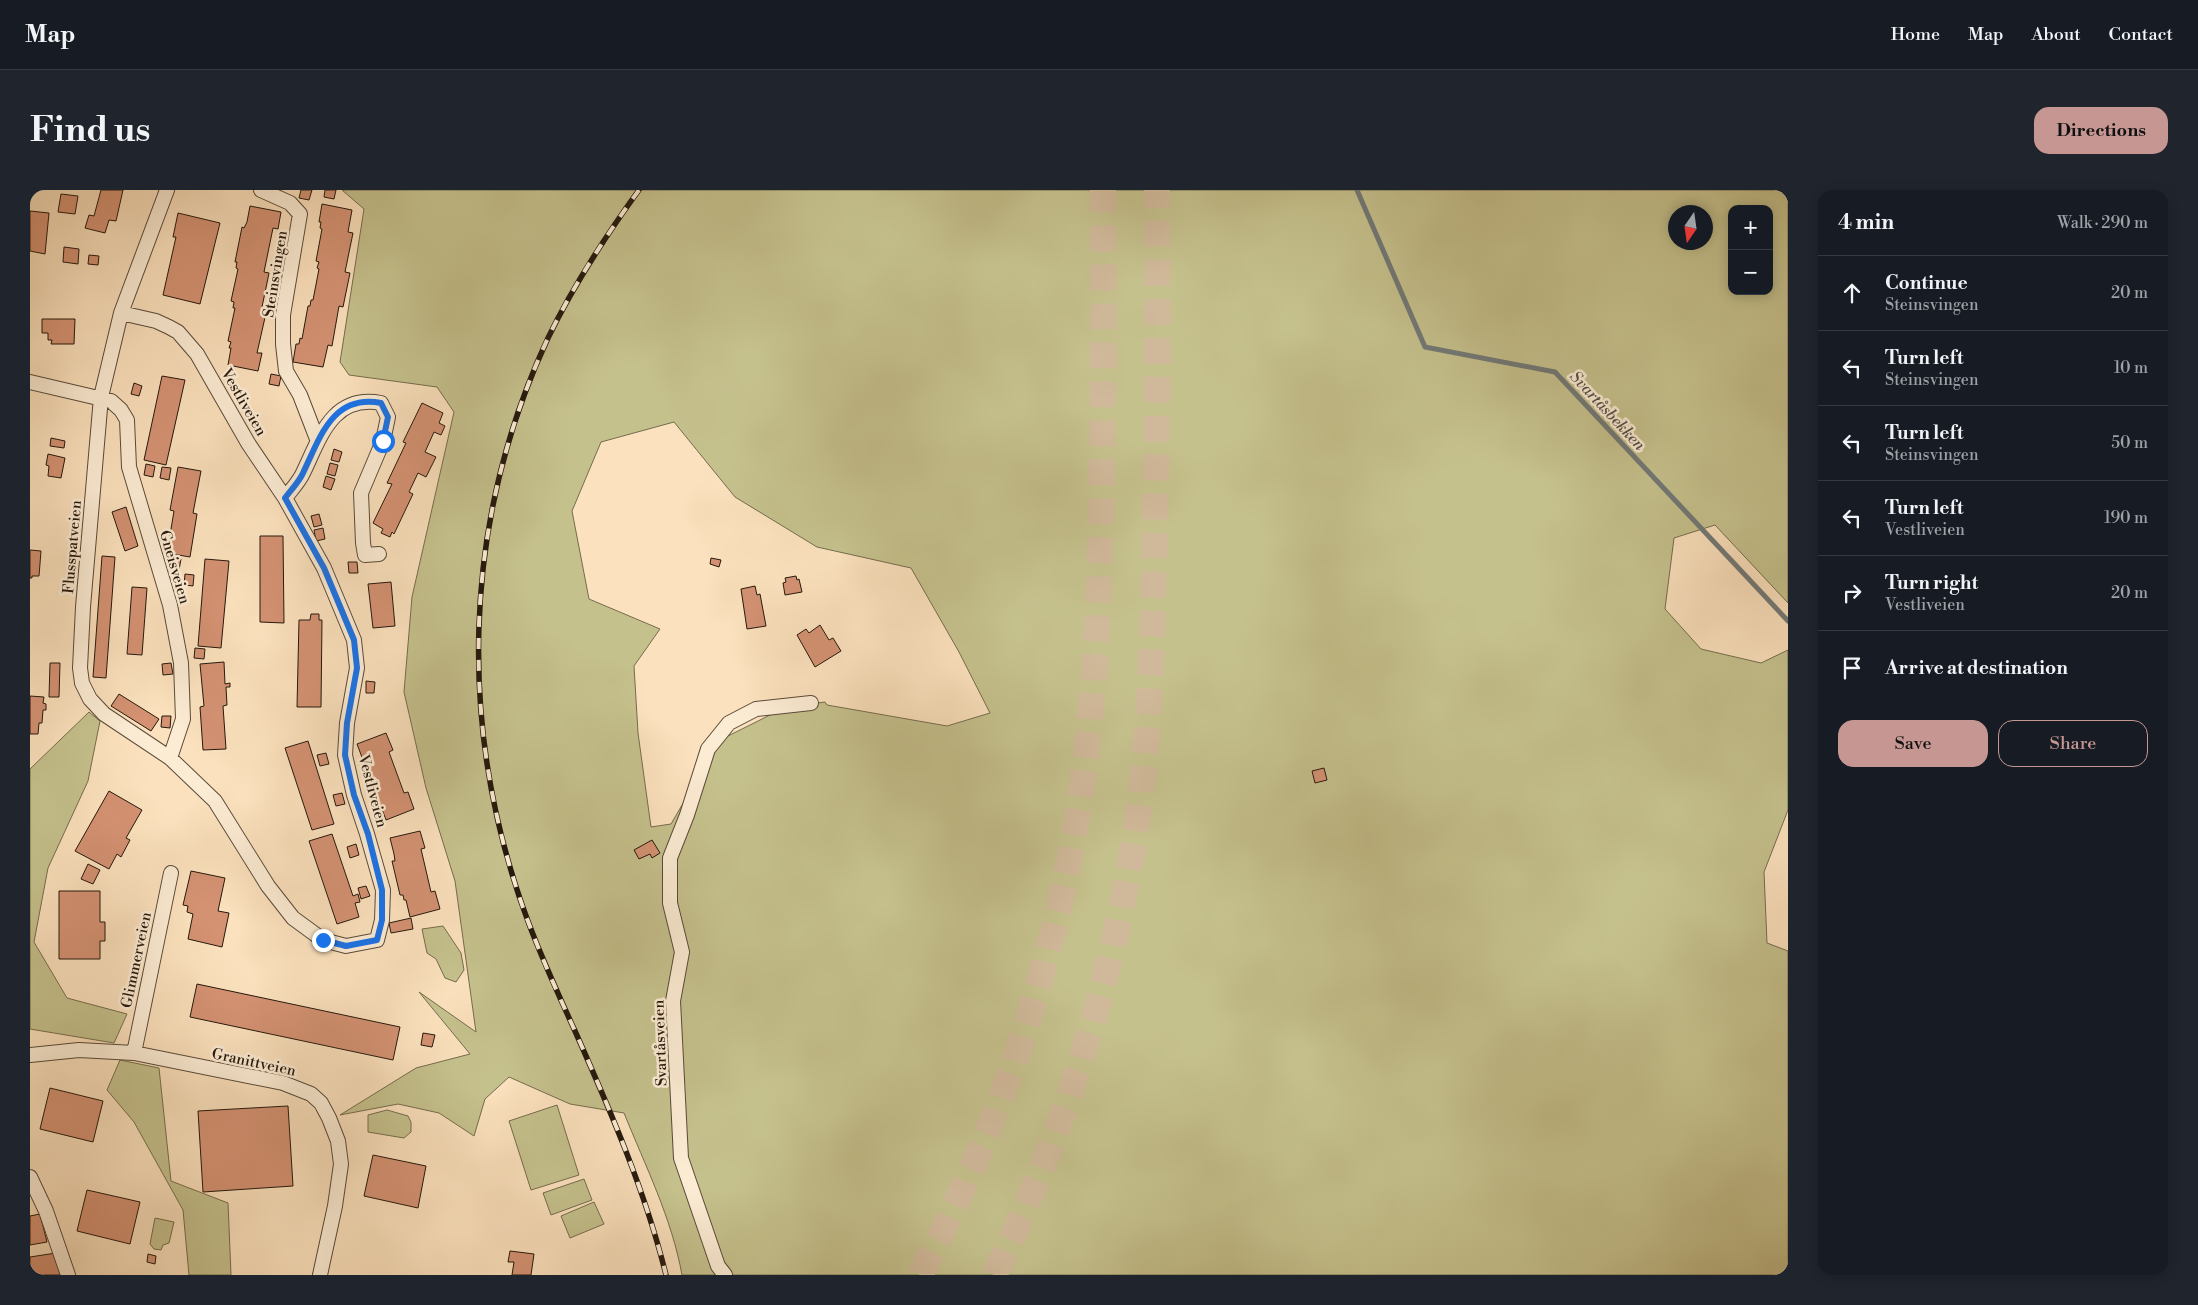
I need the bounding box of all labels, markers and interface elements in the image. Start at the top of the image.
text: Map [25,20,75,50]
text: Home [1891,23,1940,46]
text: Map [1968,23,2004,46]
text: About [2032,23,2081,46]
text: Contact [2109,23,2173,46]
button: Directions [2034,107,2168,154]
text: Find us [30,109,150,152]
north arrow [1668,205,1713,250]
map controls [1728,205,1773,295]
button: + [1728,205,1773,250]
text: 4 min [1838,210,1894,236]
text: Walk · 290 m [2057,213,2148,233]
street label: Steinsvingen [259,229,292,319]
button: − [1728,250,1773,295]
text: Continue [1885,271,1968,295]
icon: ahead [1838,279,1866,307]
text: 20 m [2111,283,2148,303]
text: Steinsvingen [1885,295,1978,315]
text: Turn left [1885,346,1964,370]
icon: left [1838,354,1866,382]
text: 10 m [2114,358,2148,378]
street label: Vestliveien [216,364,271,439]
water label: Svartåsbekken [1565,367,1650,455]
text: Steinsvingen [1885,370,1978,390]
text: Turn left [1885,421,1964,445]
icon: left [1838,429,1866,457]
route start [372,430,395,453]
text: 50 m [2111,433,2148,453]
text: Steinsvingen [1885,445,1978,465]
text: Turn left [1885,496,1964,520]
street label: Flusspatveien [59,499,86,595]
icon: left [1838,504,1866,532]
text: 190 m [2104,508,2148,528]
text: Vestliveien [1885,520,1965,540]
street label: Gneisveien [155,528,194,606]
text: Turn right [1885,571,1978,595]
icon: right [1838,579,1866,607]
text: 20 m [2111,583,2148,603]
text: Vestliveien [1885,595,1965,615]
icon: arrive [1838,654,1866,682]
text: Arrive at destination [1885,656,2068,680]
button: Save [1838,720,1988,767]
button: Share [1998,720,2148,767]
street label: Vestliveien [353,752,391,830]
street label: Glimmerveien [117,910,156,1010]
route end [312,929,335,952]
street label: Svartåsveien [649,999,672,1087]
street label: Granittveien [210,1044,298,1081]

